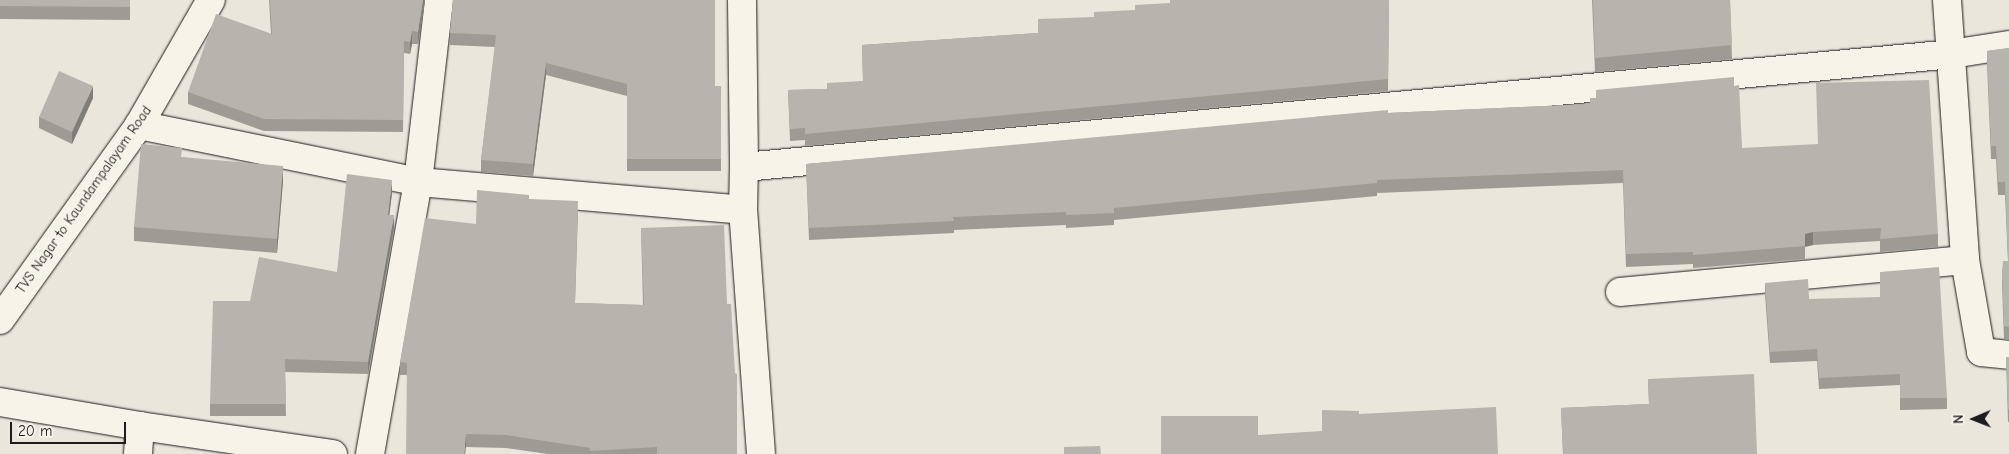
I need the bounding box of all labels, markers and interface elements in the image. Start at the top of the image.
street label: TVS Nagar to Kaundampalayam Road [13,103,155,297]
north arrow [1949,394,1999,444]
scale bar [12,412,129,444]
text: N [1950,415,1967,424]
text: 20 m [18,422,52,440]

